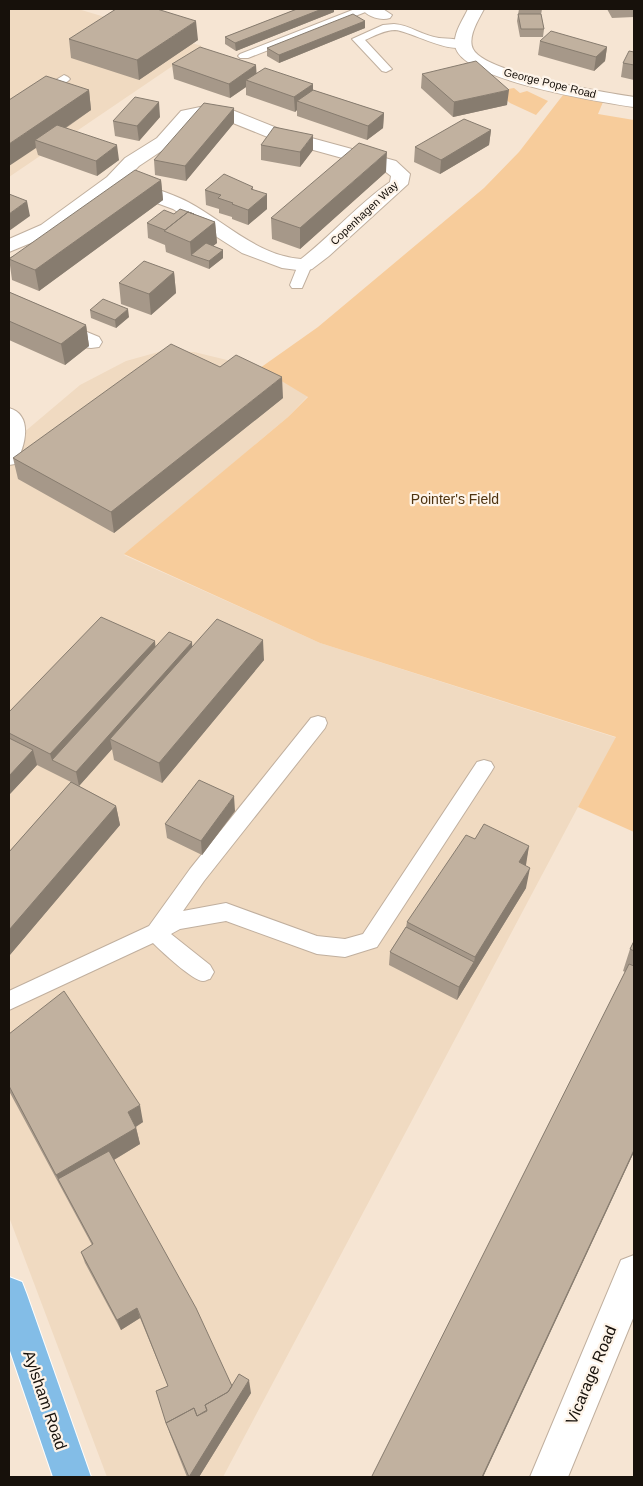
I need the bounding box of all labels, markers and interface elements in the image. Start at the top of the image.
street label: George Pope Road [503,66,597,100]
street label: Copenhagen Way [328,178,401,247]
park label: Pointer's Field [411,491,499,507]
street label: Vicarage Road [563,1323,619,1427]
street label: Aylsham Road [20,1348,70,1452]

